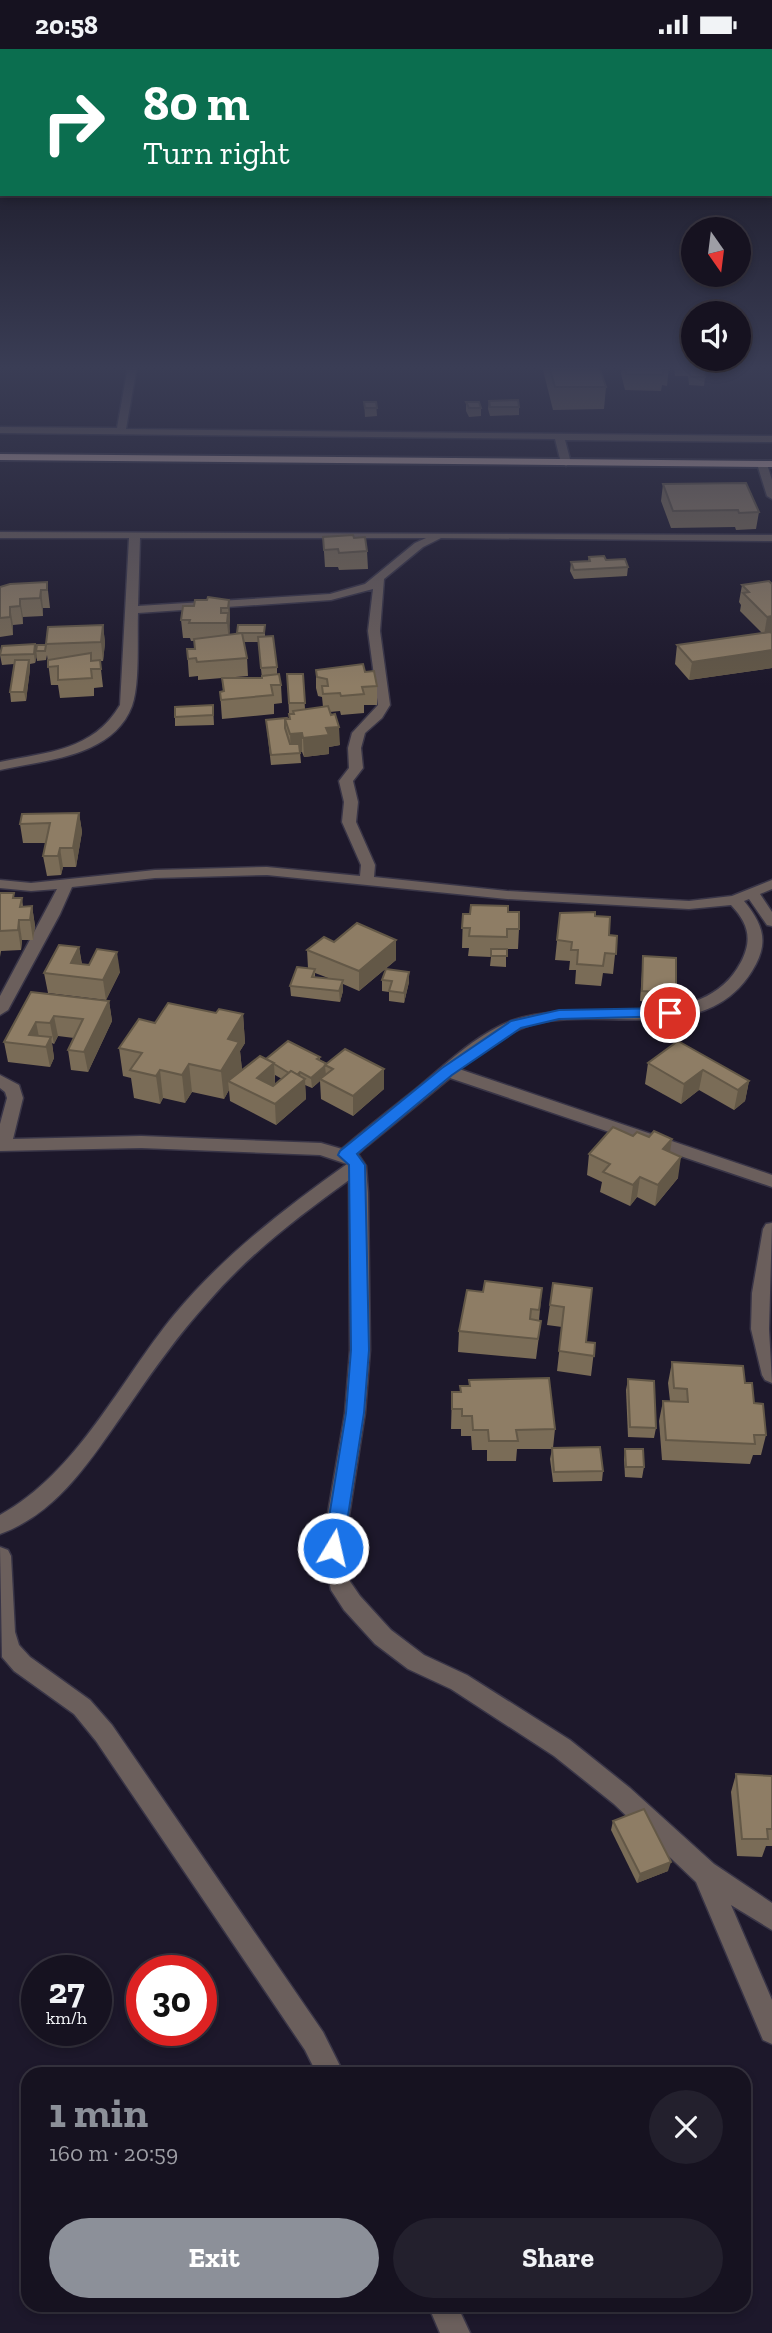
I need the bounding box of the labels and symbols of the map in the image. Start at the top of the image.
north arrow [681,217,751,287]
pin [640,983,700,1043]
position arrow [296,1511,370,1585]
speed limit sign: 30 [126,1955,217,2046]

